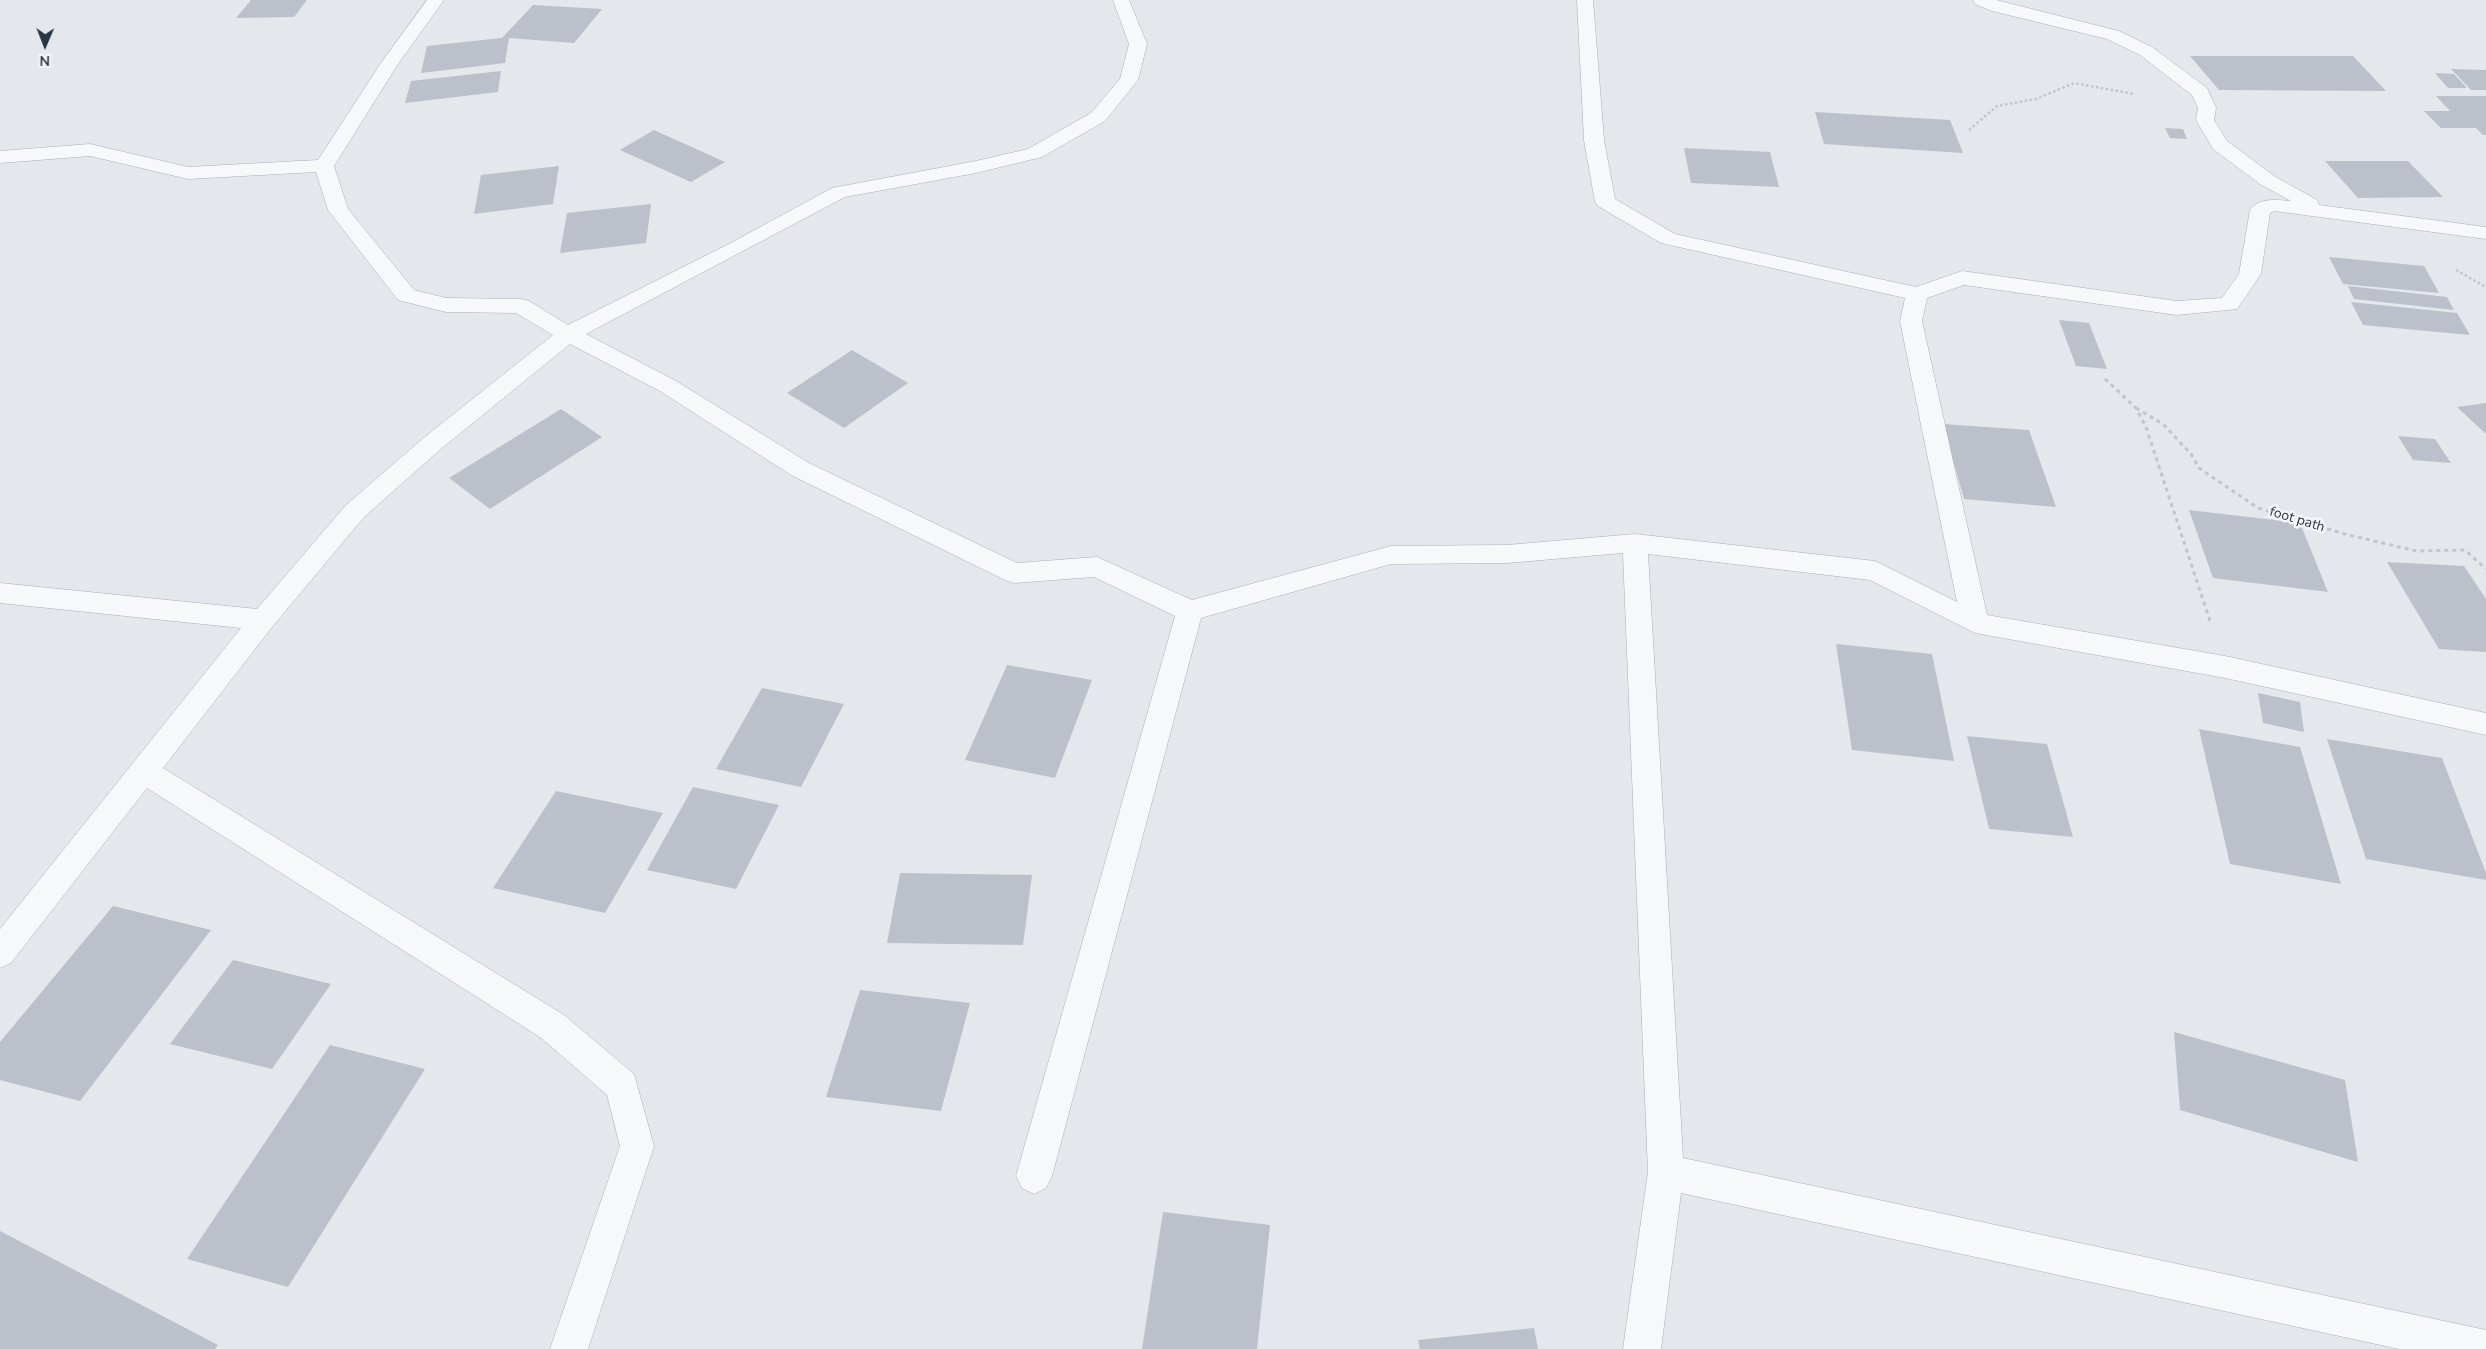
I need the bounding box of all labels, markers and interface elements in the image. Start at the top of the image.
north arrow [20,20,70,70]
text: N [39,51,50,70]
street label: foot path [2267,504,2327,536]

